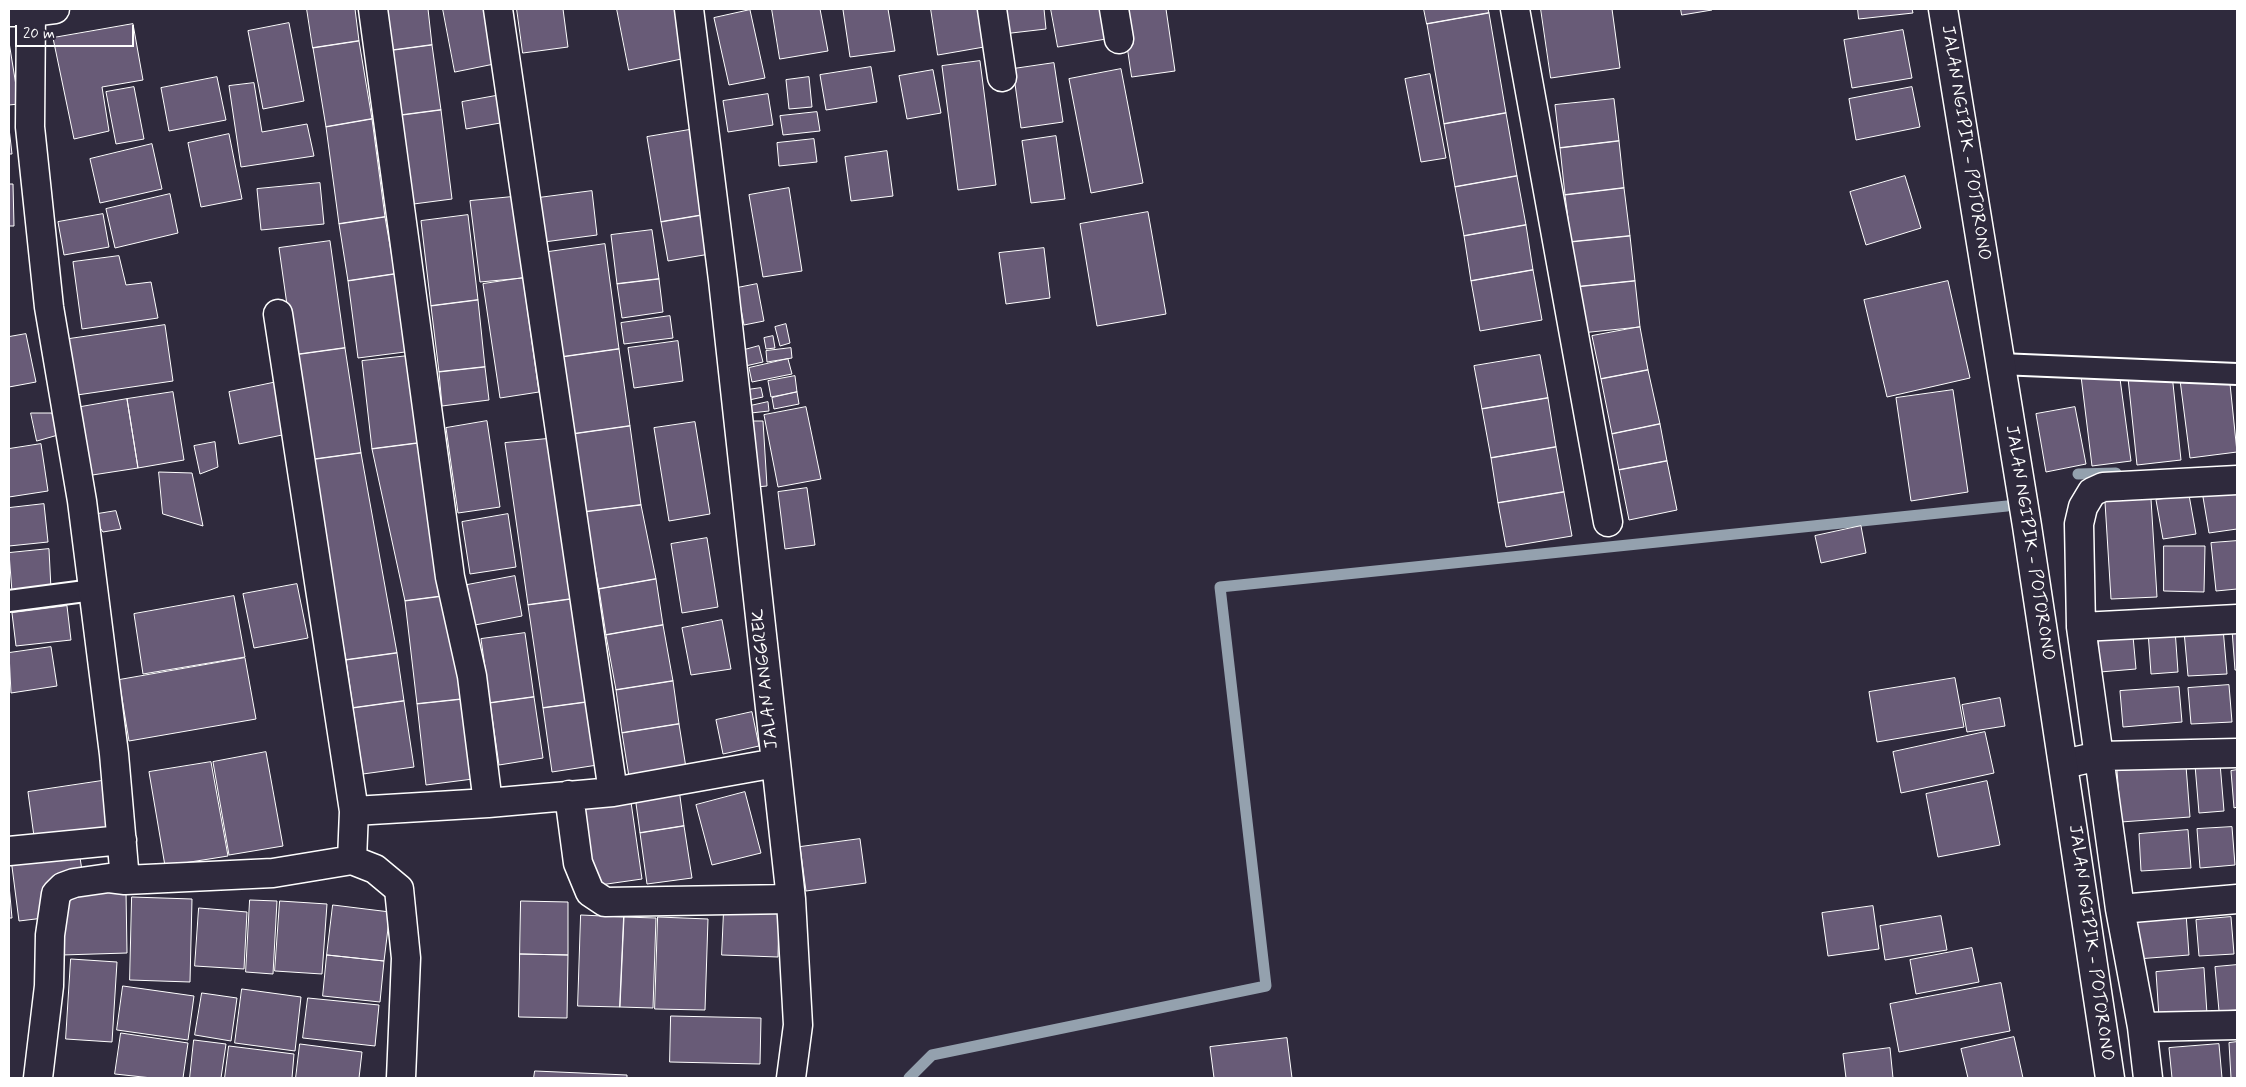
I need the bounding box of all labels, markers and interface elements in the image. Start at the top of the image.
scale bar [18,15,136,47]
text: 20 m [23,24,55,44]
street label: JALAN NGIPIK - POTORONO [1936,24,1994,262]
street label: JALAN NGIPIK - POTORONO [2000,424,2058,662]
street label: JALAN ANGGREK [748,608,784,750]
street label: JALAN NGIPIK - POTORONO [2063,823,2117,1063]

